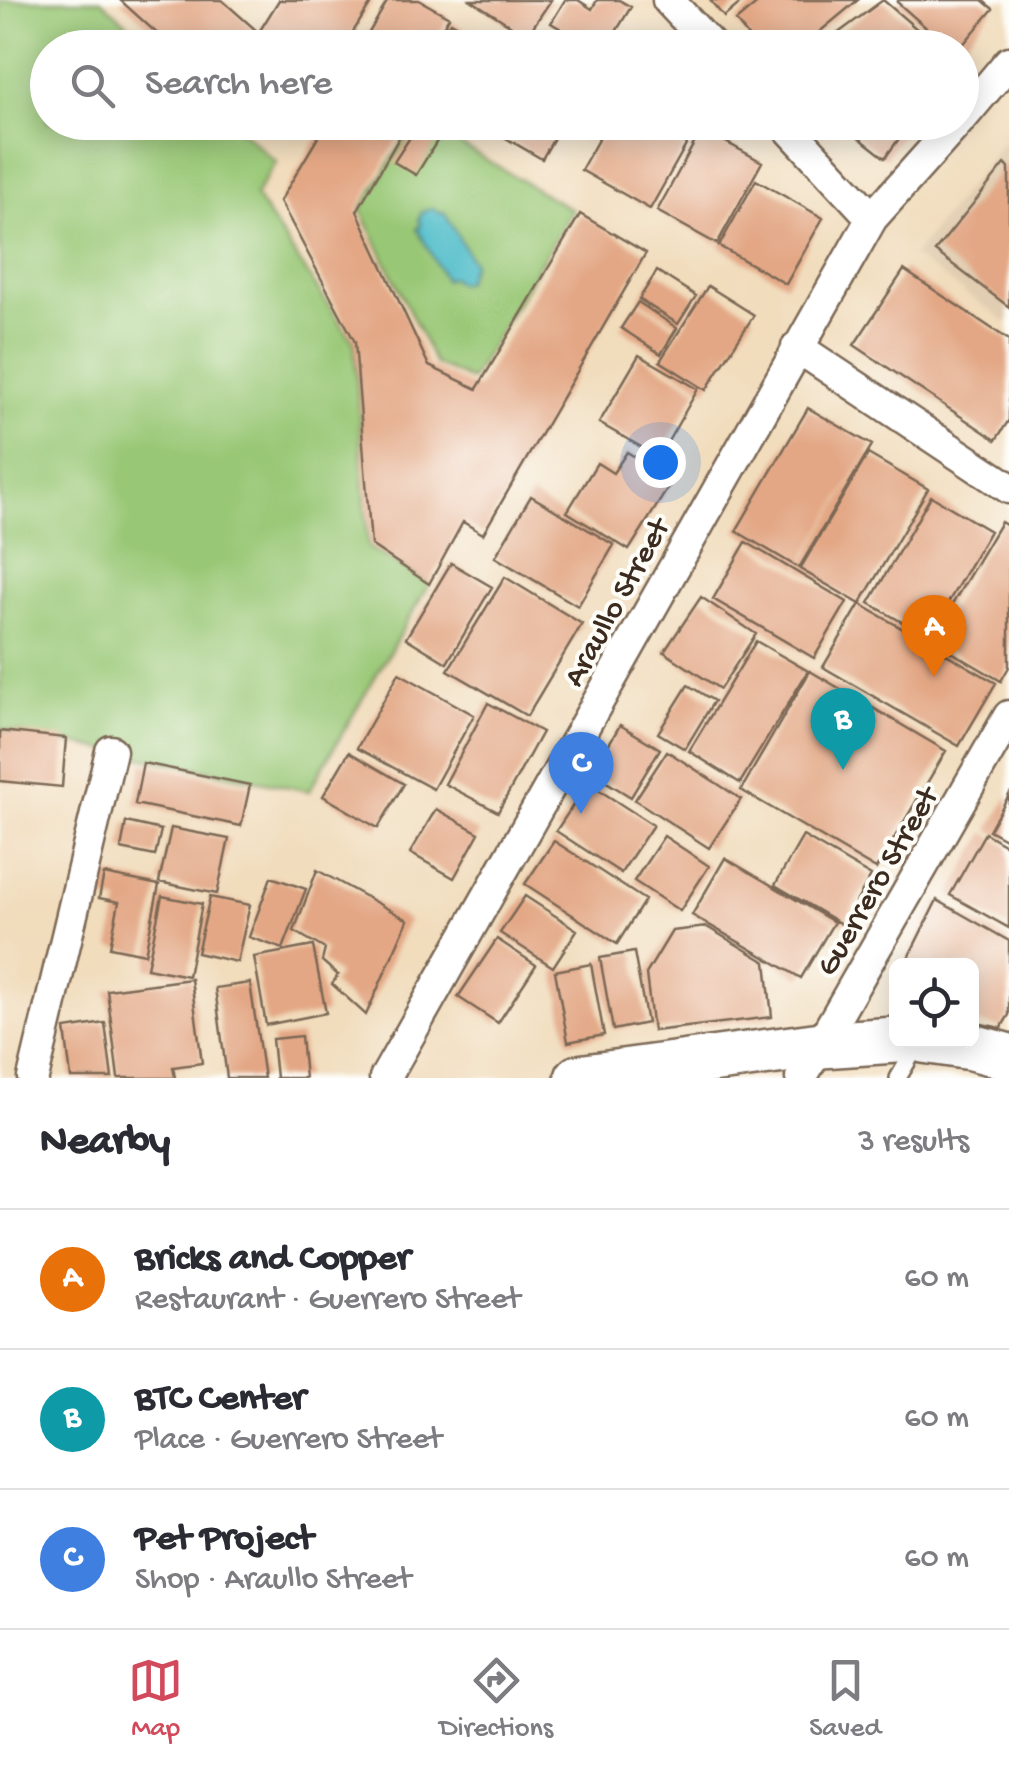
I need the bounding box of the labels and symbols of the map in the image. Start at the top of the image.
your location [635,437,686,488]
street label: Araullo Street [557,510,682,694]
pin: A [902,594,966,677]
pin: B [810,688,876,770]
pin: C [548,732,614,814]
street label: Guerrero Street [810,779,950,984]

